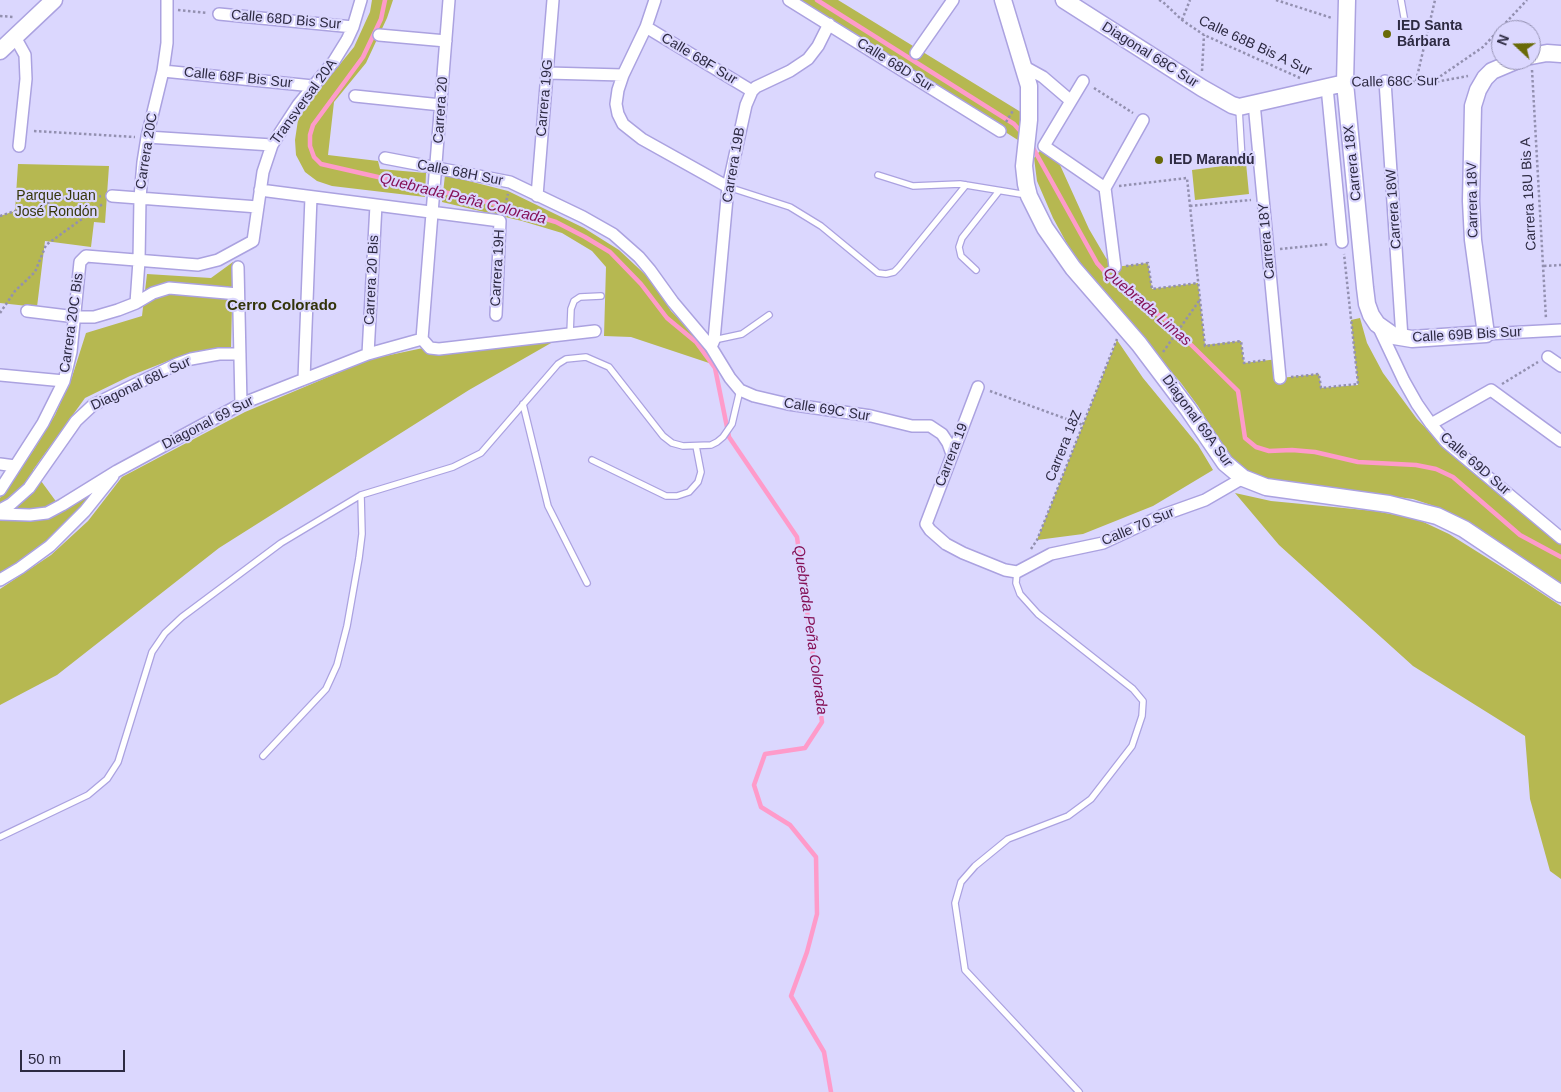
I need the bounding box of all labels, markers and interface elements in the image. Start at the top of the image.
street label: Calle 68D Bis Sur [230,7,342,33]
street label: Calle 68B Bis A Sur [1196,12,1314,80]
place label: IED Santa Bárbara [1397,18,1462,50]
street label: Diagonal 68C Sur [1099,19,1201,91]
north arrow [1491,20,1541,70]
marker: IED Santa Bárbara [1381,28,1393,40]
street label: Calle 68F Sur [658,30,740,88]
text: N [1494,32,1512,48]
street label: Calle 68D Sur [854,35,936,95]
street label: Transversal 20A [267,56,341,148]
street label: Carrera 19G [533,59,557,137]
street label: Calle 68F Bis Sur [183,64,293,92]
street label: Calle 68C Sur [1351,73,1439,91]
street label: Carrera 20 [430,76,452,144]
street label: Carrera 20C [133,112,161,190]
street label: Carrera 18X [1341,124,1365,202]
street label: Carrera 19B [719,126,749,204]
street label: Carrera 18U Bis A [1518,137,1540,251]
place label: IED Marandú [1169,152,1255,168]
marker: IED Marandú [1153,154,1165,166]
street label: Calle 68H Sur [416,156,504,190]
street label: Carrera 18V [1464,162,1482,238]
street label: Carrera 18W [1383,168,1405,250]
water label: Quebrada Peña Colorada [378,170,548,228]
park label: Parque Juan José Rondón [15,188,97,220]
street label: Carrera 18Y [1255,202,1279,280]
street label: Carrera 19H [488,229,508,307]
street label: Carrera 20 Bis [361,234,383,326]
water label: Quebrada Limas [1099,264,1195,350]
street label: Carrera 20C Bis [57,272,87,374]
district label: Cerro Colorado [227,297,337,315]
street label: Calle 69B Bis Sur [1412,324,1522,346]
street label: Diagonal 68L Sur [88,354,194,414]
street label: Diagonal 69A Sur [1158,372,1236,470]
street label: Diagonal 69 Sur [159,393,257,453]
street label: Calle 69C Sur [783,395,871,425]
street label: Carrera 18Z [1042,408,1086,484]
street label: Carrera 19 [932,421,972,489]
street label: Calle 69D Sur [1437,429,1513,499]
street label: Calle 70 Sur [1099,504,1177,550]
water label: Quebrada Peña Colorada [789,544,831,716]
scale bar [22,1040,128,1072]
text: 50 m [28,1050,61,1067]

